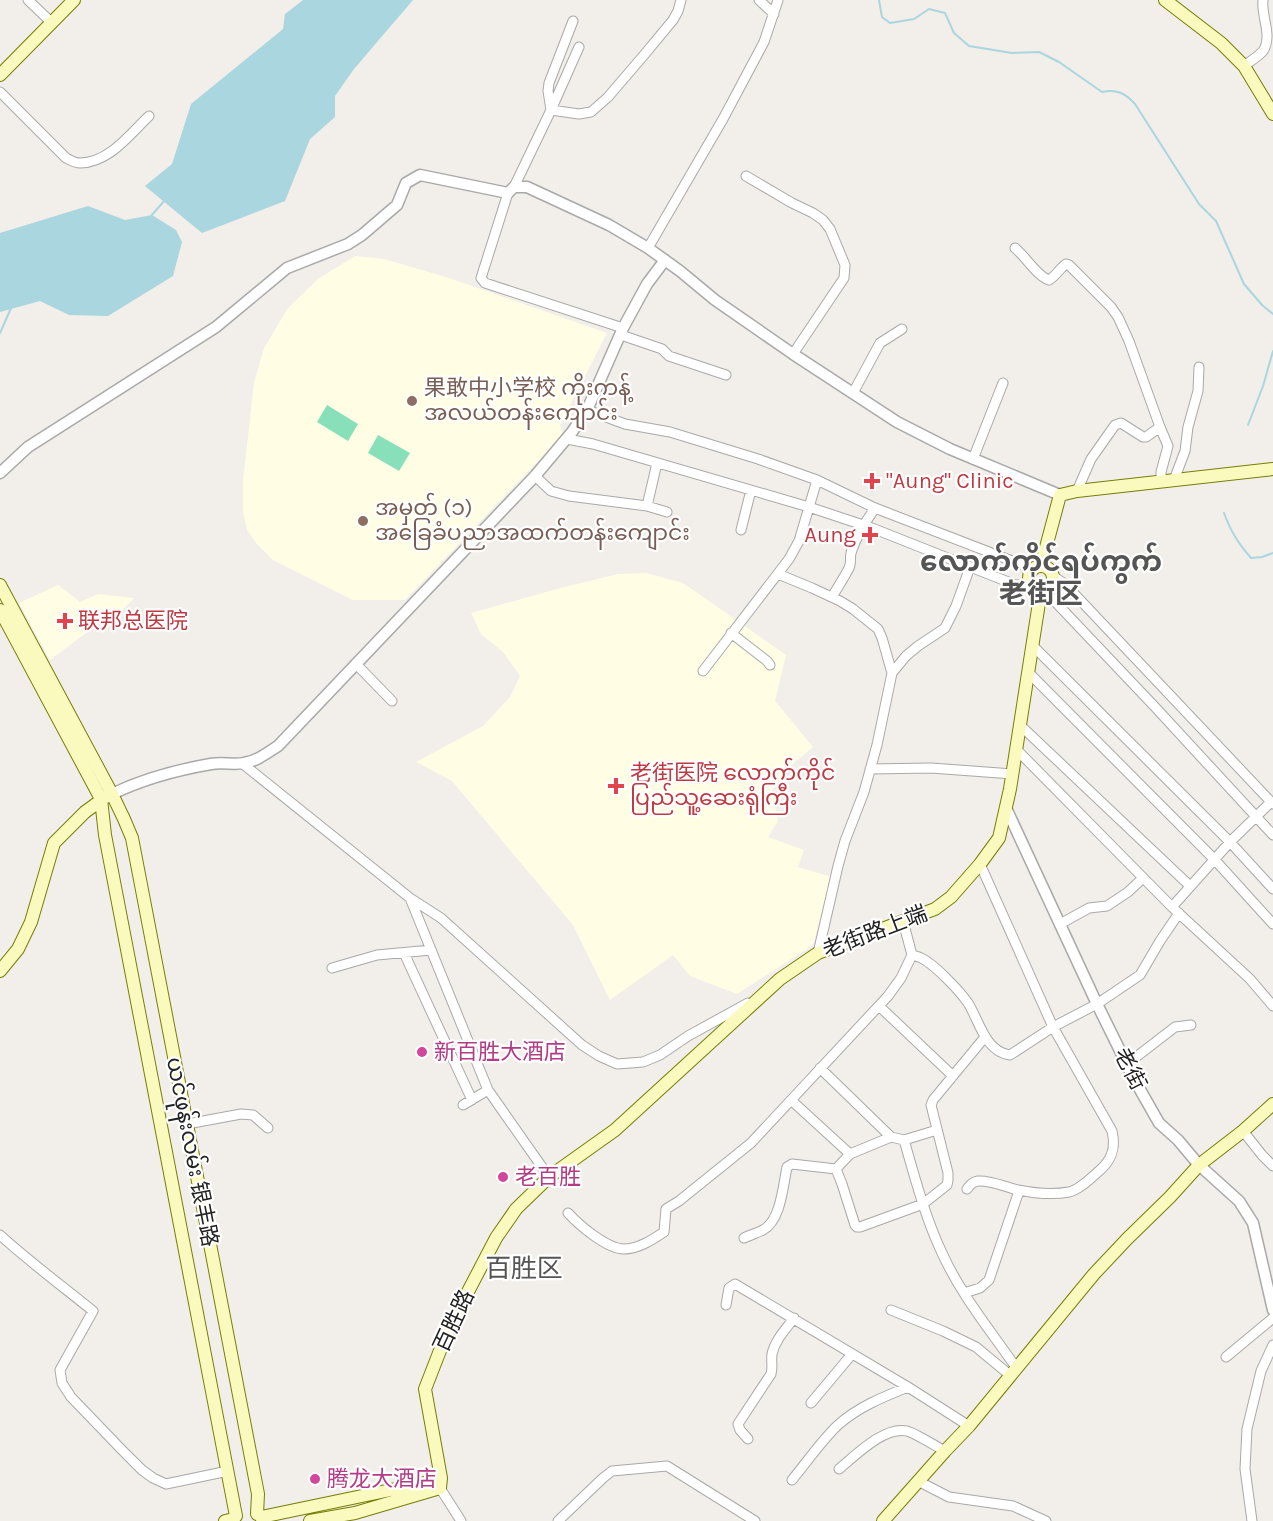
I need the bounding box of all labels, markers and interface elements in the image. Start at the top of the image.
place label: 果敢中小学校 ကိုးကန့် အလယ်တန်းကျောင်း [424,372,634,431]
marker: 果敢中小学校 ကိုးကန့် အလယ်တန်းကျောင်း [405,394,419,408]
place label: "Aung" Clinic [886,468,1014,494]
marker: "Aung" Clinic [863,472,881,490]
place label: အမှတ် (၁) အခြေခံပညာအထက်တန်းကျောင်း [375,492,690,551]
marker: အမှတ် (၁) အခြေခံပညာအထက်တန်းကျောင်း [356,514,370,528]
place label: Aung [804,522,857,548]
marker: Aung [861,526,879,544]
district label: လောက်ကိုင်ရပ်ကွက် 老街区 [920,542,1162,610]
place label: 联邦总医院 [78,608,188,634]
marker: 联邦总医院 [56,612,74,630]
place label: 老街医院 လောက်ကိုင် ပြည်သူ့ဆေးရုံကြီး [630,757,835,815]
marker: 老街医院 လောက်ကိုင် ပြည်သူ့ဆေးရုံကြီး [607,777,625,795]
street label: 老街路上端 [819,900,931,964]
place label: 新百胜大酒店 [434,1039,566,1065]
street label: 老街 [1108,1043,1152,1095]
marker: 新百胜大酒店 [415,1045,429,1059]
street label: ယင်ဖုန်းလမ်း 银丰路 [157,1054,226,1250]
place label: 老百胜 [515,1164,581,1190]
marker: 老百胜 [496,1170,510,1184]
district label: 百胜区 [485,1253,563,1284]
street label: 百胜路 [428,1286,480,1356]
place label: 腾龙大酒店 [327,1466,437,1492]
marker: 腾龙大酒店 [308,1472,322,1486]

